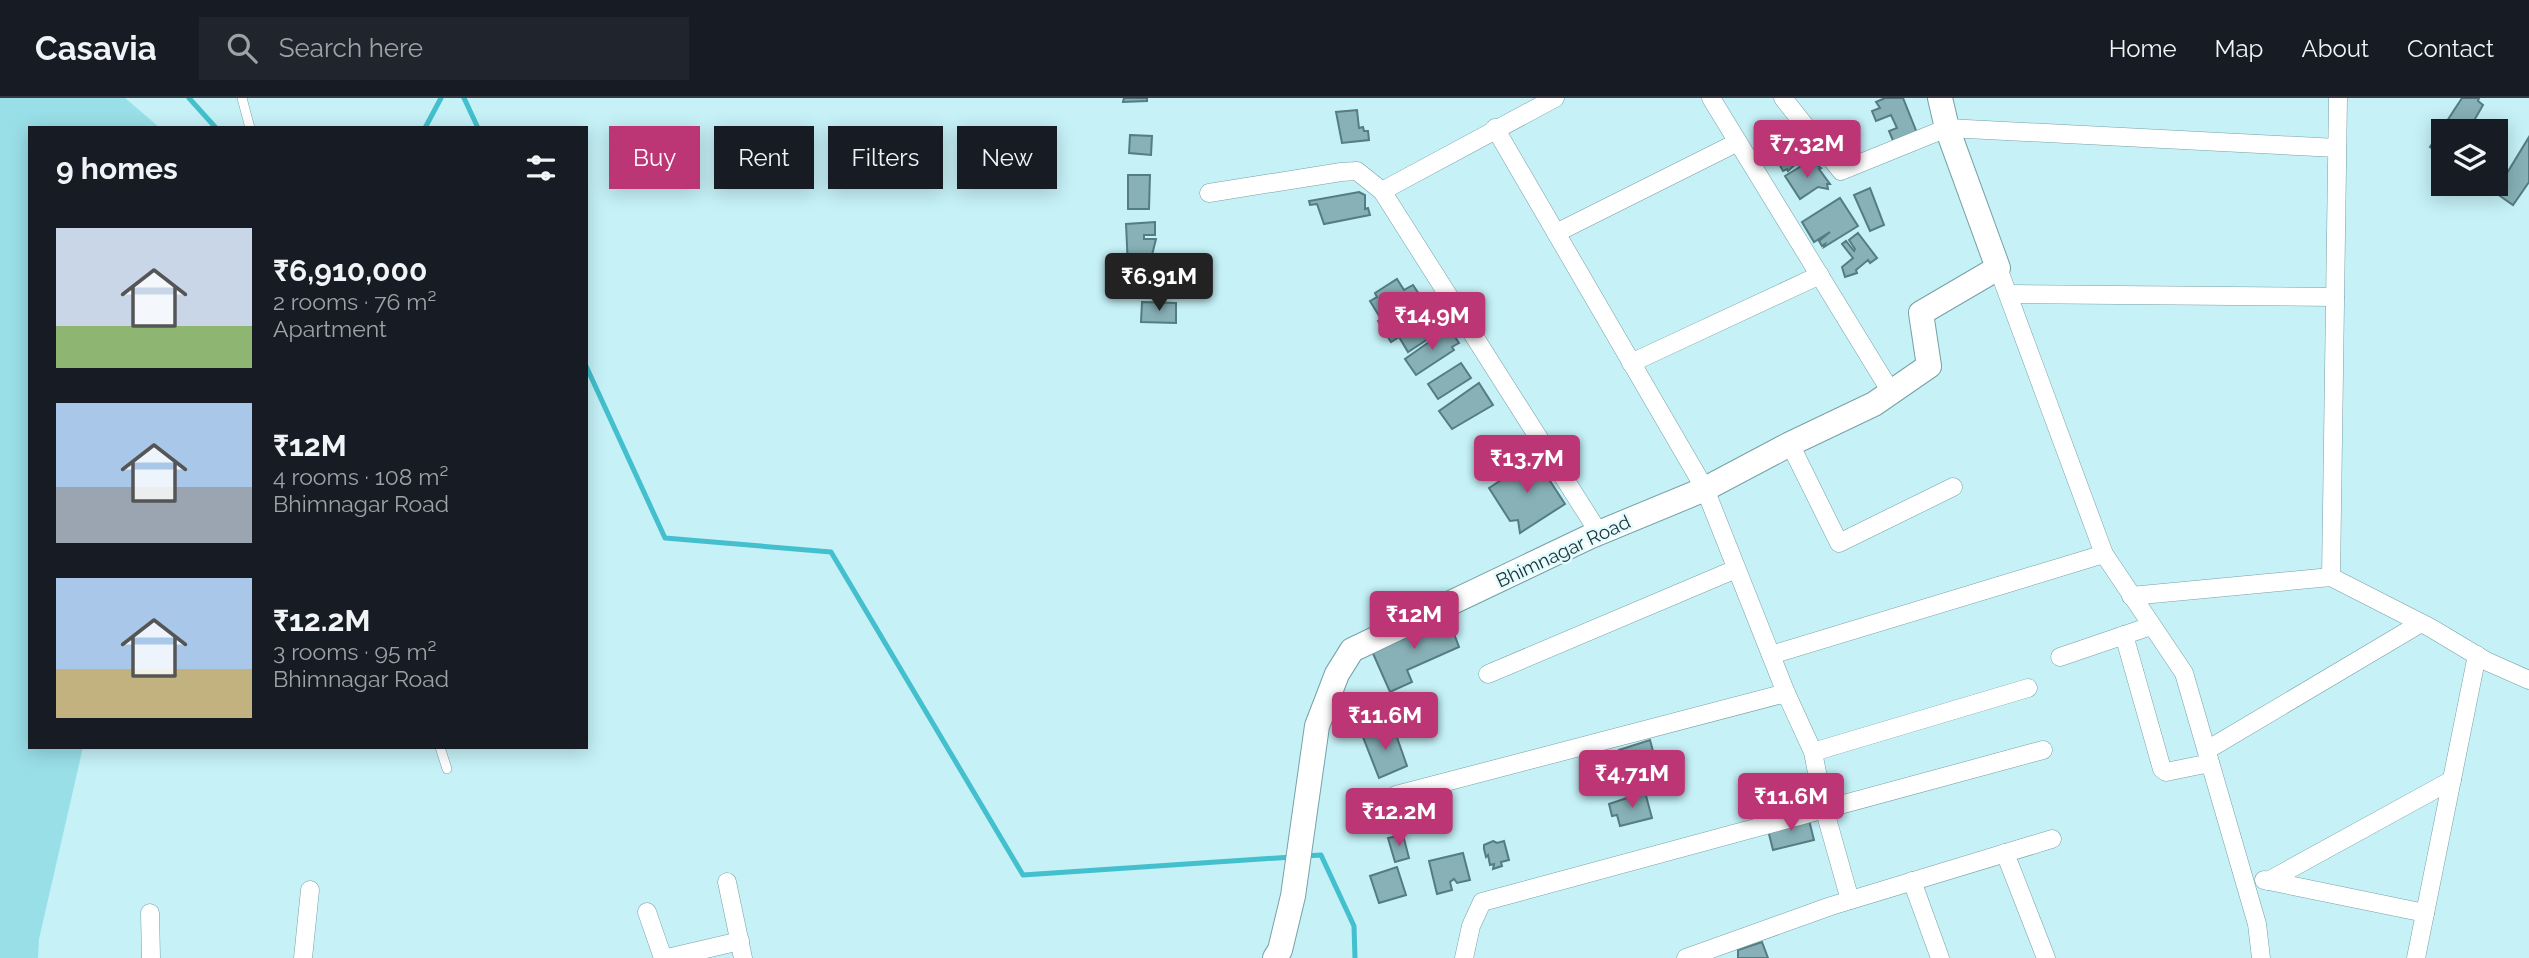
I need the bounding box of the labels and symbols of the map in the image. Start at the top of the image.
pin: ₹7.32M [1750,120,1864,180]
pin: ₹6.91M [1102,254,1216,313]
pin: ₹14.9M [1375,292,1489,352]
pin: ₹13.7M [1470,436,1584,495]
street label: Bhimnagar Road [1492,510,1634,592]
pin: ₹12M [1373,592,1455,651]
pin: ₹11.6M [1328,692,1442,752]
pin: ₹4.71M [1575,750,1689,810]
pin: ₹11.6M [1734,774,1848,833]
pin: ₹12.2M [1342,788,1456,848]

